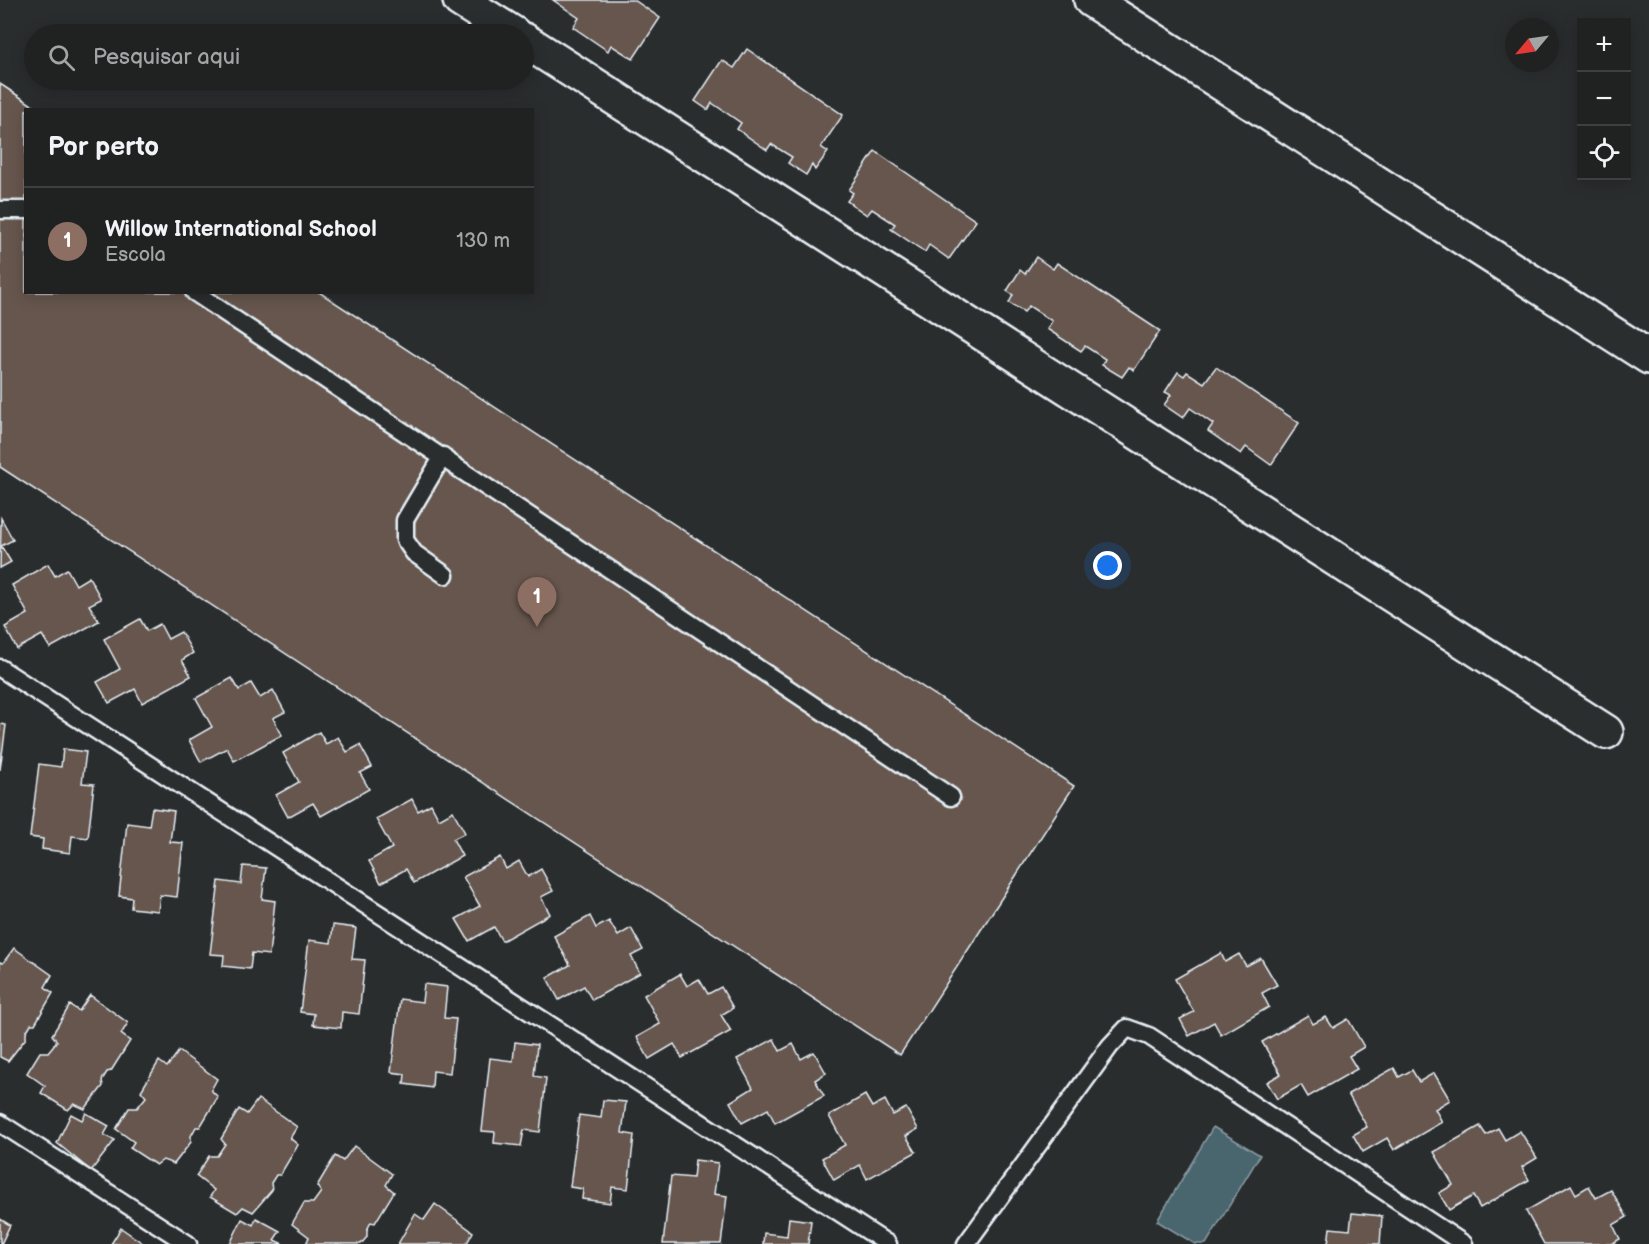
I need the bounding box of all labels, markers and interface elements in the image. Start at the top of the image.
north arrow [1505,18,1559,72]
map controls [1577,18,1631,180]
button: + [1577,18,1631,72]
search box [24,24,534,90]
icon: search [45,41,78,74]
text: Pesquisar aqui [93,44,240,71]
button: − [1577,72,1631,126]
button: locate [1577,126,1631,180]
text: Por perto [48,132,159,163]
text: Willow International School [105,216,377,243]
text: 1 [63,229,72,253]
text: 130 m [456,229,510,253]
text: Escola [105,243,166,267]
your location [1093,551,1122,580]
pin: 1 [518,578,556,627]

